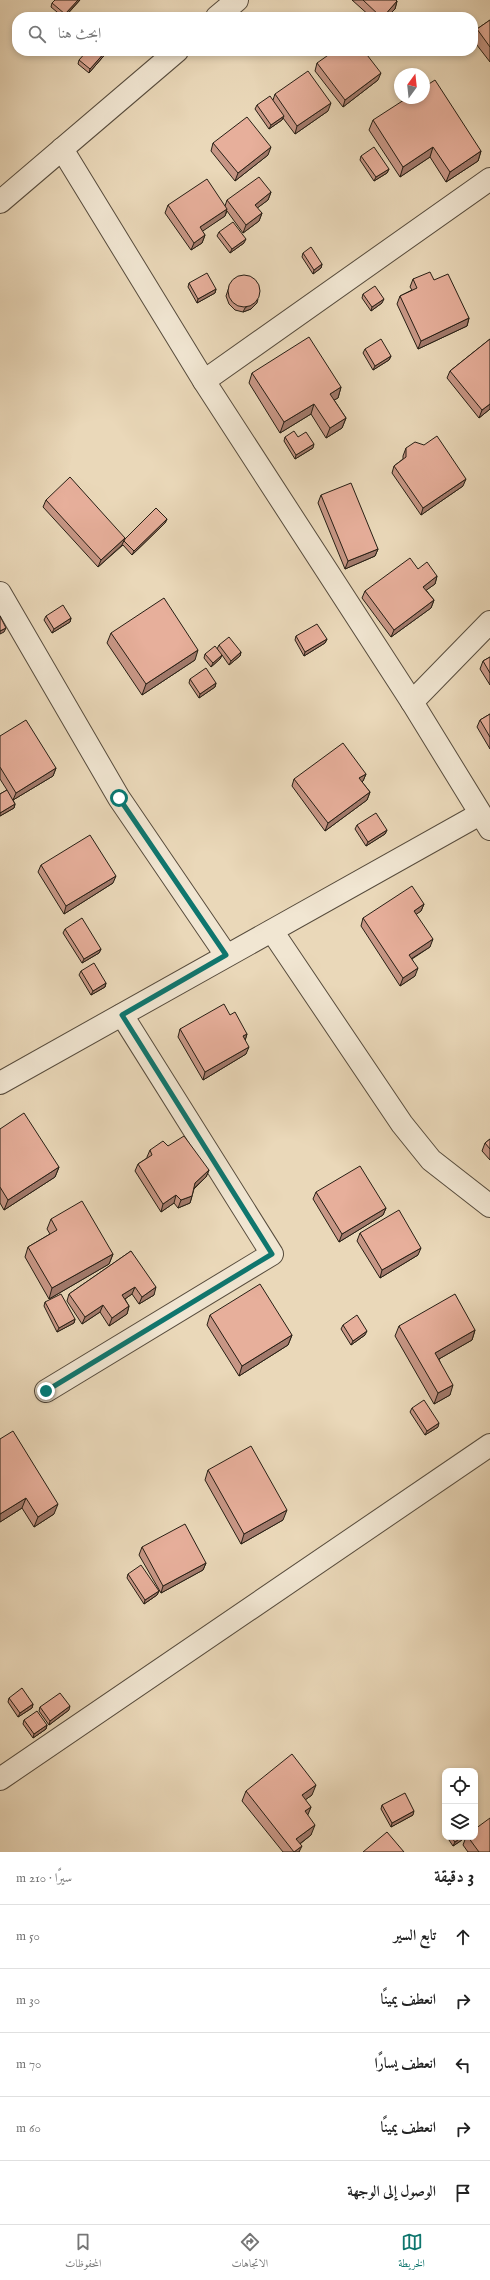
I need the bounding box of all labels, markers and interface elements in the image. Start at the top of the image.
search box [12,12,478,56]
icon: search [26,23,48,45]
text: ابحث هنا [58,24,101,43]
north arrow [394,68,430,104]
route start [110,789,128,807]
route end [37,1382,55,1400]
map controls [442,1768,478,1840]
button: locate [442,1768,478,1804]
button: layers [442,1804,478,1840]
text: 3 دقيقة [434,1867,474,1888]
text: سيرًا · 210 m [16,1870,72,1887]
text: تابع السير [394,1926,436,1945]
icon: ahead [452,1926,474,1948]
text: 50 m [16,1928,40,1945]
text: انعطف يمينًا [380,1990,436,2009]
icon: right [452,1990,474,2012]
text: 30 m [16,1992,40,2009]
text: انعطف يسارًا [374,2054,436,2073]
icon: left [452,2054,474,2076]
text: 70 m [16,2056,41,2073]
text: انعطف يمينًا [380,2118,436,2137]
icon: right [452,2118,474,2140]
text: 60 m [16,2120,41,2137]
text: الوصول إلى الوجهة [347,2182,436,2201]
icon: arrive [452,2182,474,2204]
tab: المحفوظات [65,2231,101,2274]
tab: الاتجاهات [231,2231,268,2274]
tab: الخريطة [398,2231,425,2274]

